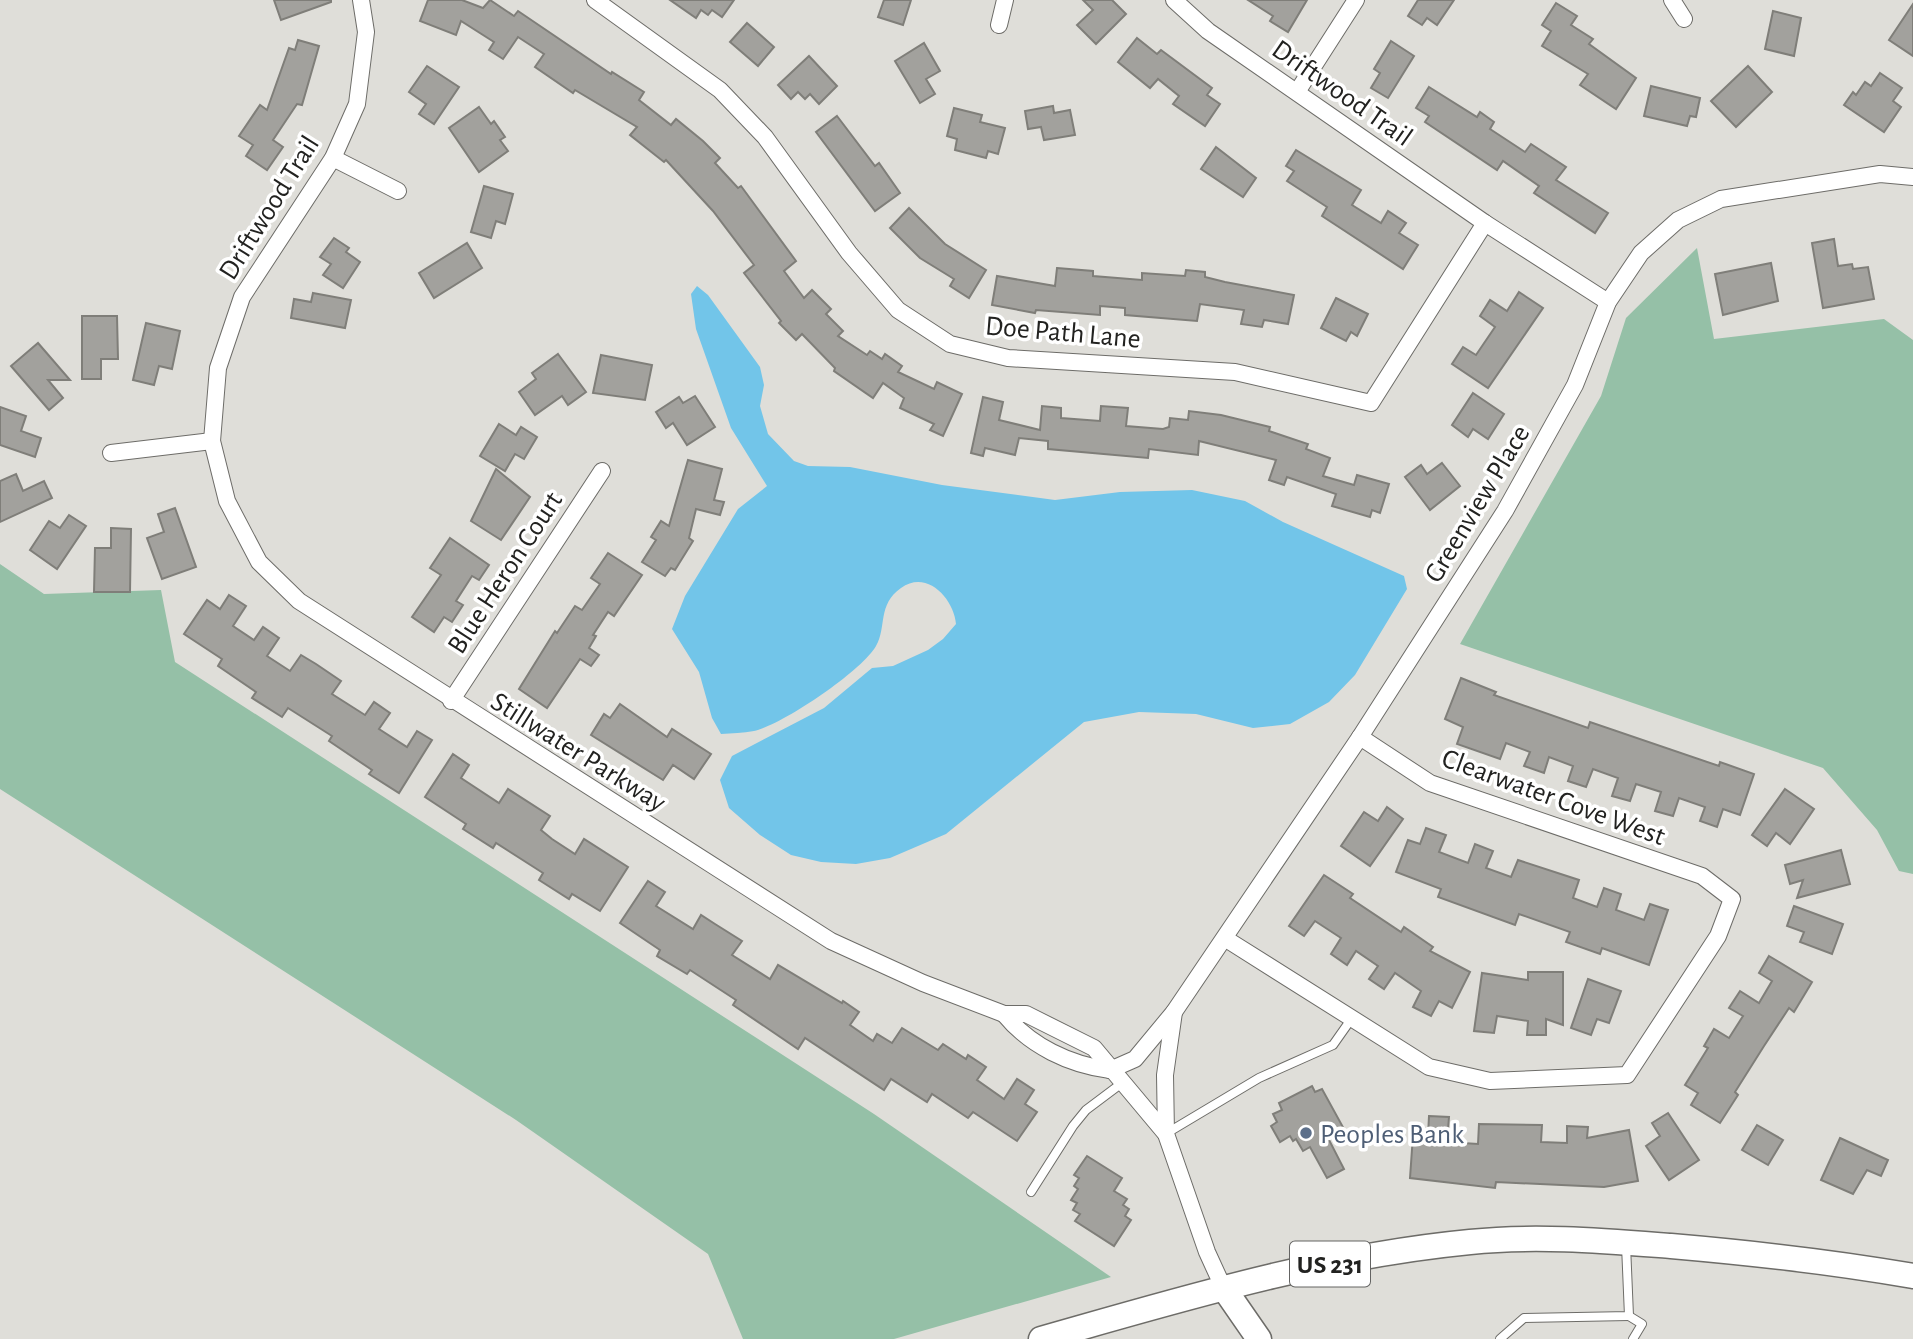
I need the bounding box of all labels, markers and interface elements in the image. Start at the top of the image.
street label: Driftwood Trail [1267,35,1417,152]
street label: Driftwood Trail [214,131,325,285]
street label: Doe Path Lane [984,312,1142,354]
street label: Greenview Place [1420,420,1536,588]
street label: Blue Heron Court [443,487,568,659]
street label: Stillwater Parkway [486,688,670,818]
street label: Clearwater Cove West [1438,745,1669,851]
place label: Peoples Bank [1320,1121,1464,1149]
marker: Peoples Bank [1298,1125,1314,1141]
road number: US 231 [1290,1242,1370,1287]

